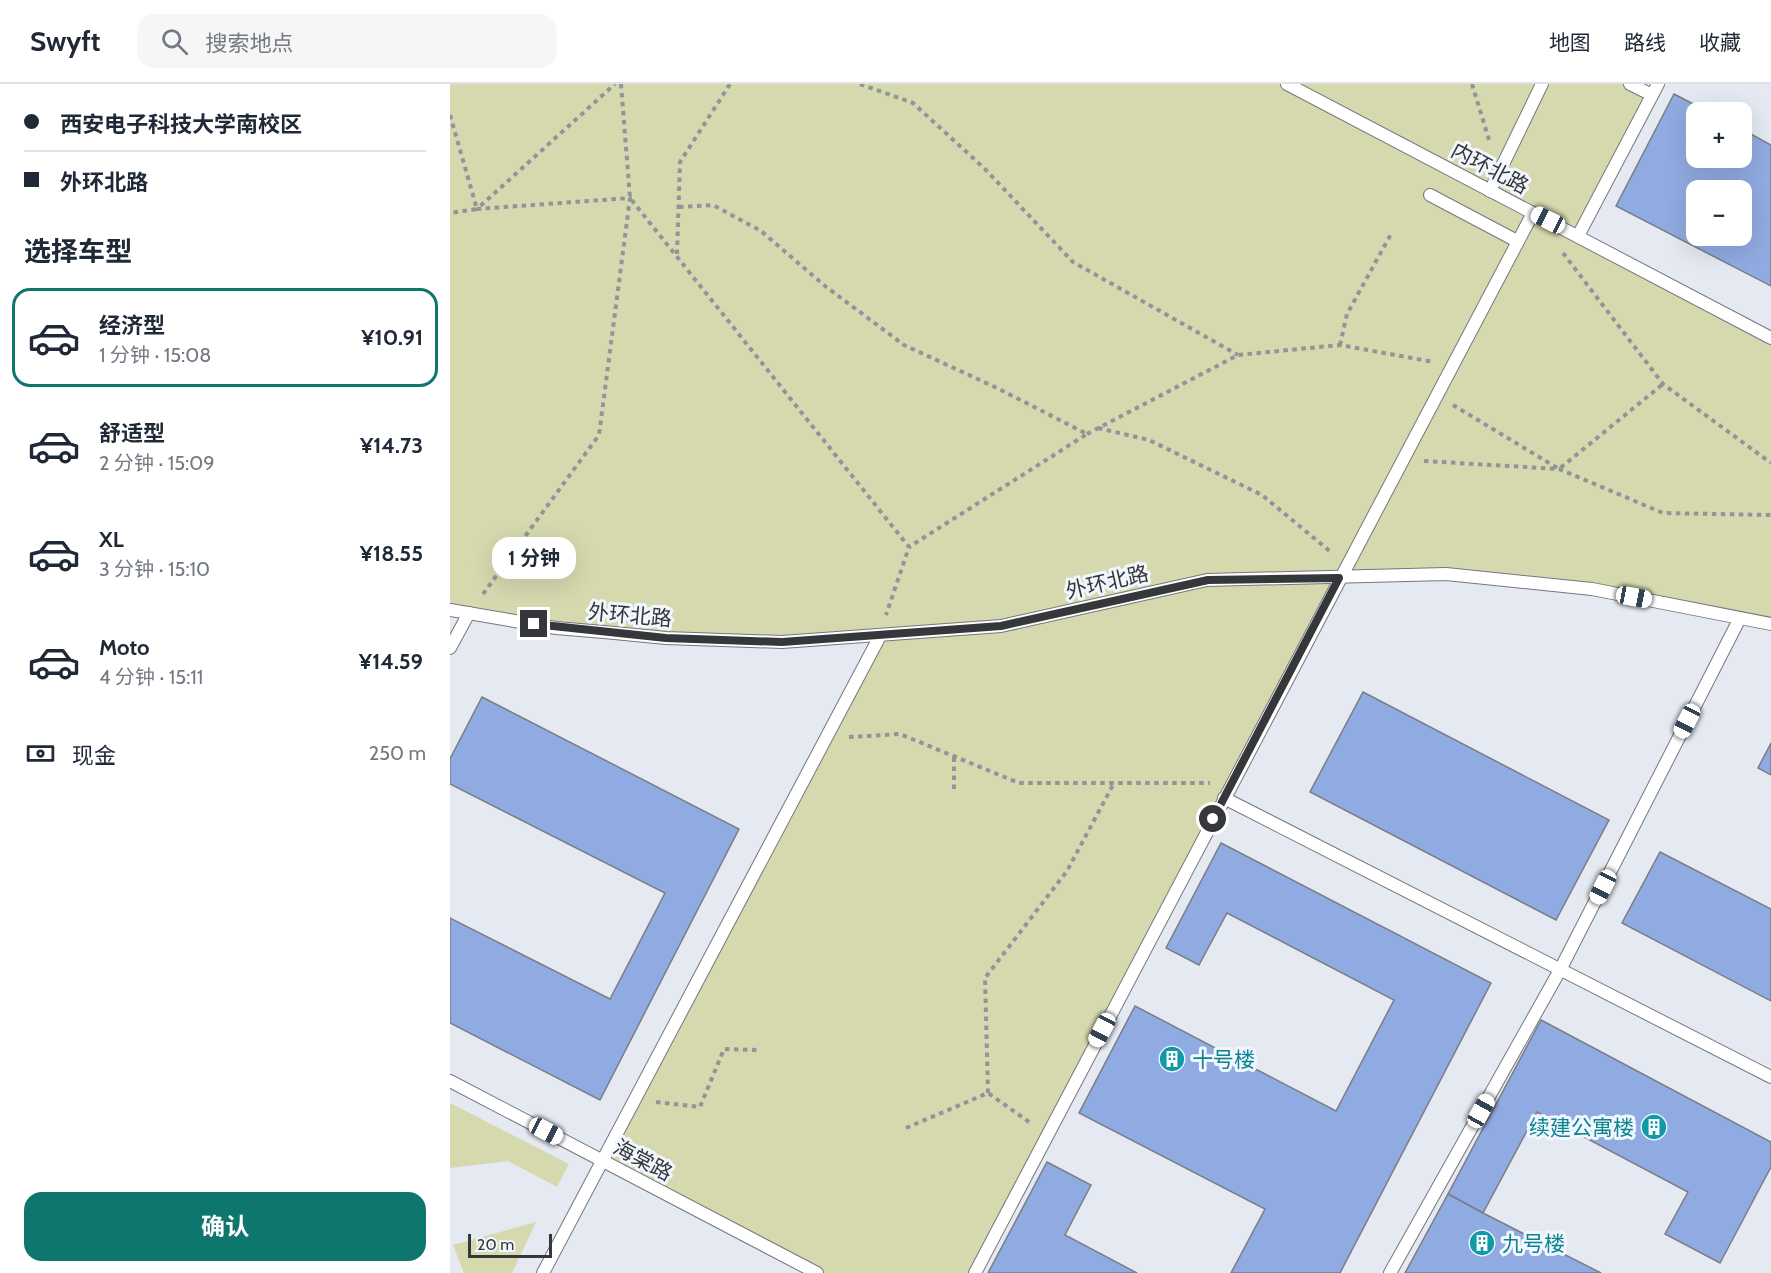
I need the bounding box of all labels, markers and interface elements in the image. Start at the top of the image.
search box [137,14,557,68]
text: Swyft [30,24,101,58]
icon: search [158,25,191,58]
text: 搜索地点 [206,30,294,57]
text: 地图 [1549,30,1591,55]
text: 路线 [1624,30,1666,55]
text: 收藏 [1699,30,1741,55]
map controls [1686,102,1752,246]
button: + [1686,102,1752,168]
text: 西安电子科技大学南校区 [60,111,302,138]
street label: 内环北路 [1447,137,1533,199]
text: 外环北路 [60,169,148,196]
button: − [1686,180,1752,246]
car [1528,204,1568,236]
text: 选择车型 [24,235,132,268]
icon: car [27,311,81,365]
text: 经济型 [99,312,165,339]
text: ¥10.91 [361,324,423,351]
text: 1 分钟 · 15:08 [99,343,211,367]
icon: car [27,419,81,473]
text: 舒适型 [99,420,165,447]
text: ¥14.73 [360,432,423,459]
text: 2 分钟 · 15:09 [99,451,215,475]
text: XL [99,526,124,553]
icon: car [27,527,81,581]
callout: 1 分钟 [492,537,576,579]
text: ¥18.55 [360,540,423,567]
text: 1 分钟 [508,546,560,570]
text: 3 分钟 · 15:10 [99,557,210,581]
street label: 外环北路 [1063,560,1151,604]
car [1615,585,1653,609]
street label: 外环北路 [587,599,673,631]
route end [520,610,547,637]
text: Moto [99,634,150,661]
icon: car [27,635,81,689]
text: ¥14.59 [359,648,423,675]
text: 4 分钟 · 15:11 [99,665,203,689]
car [1671,701,1703,741]
icon: cash [24,737,57,770]
text: 250 m [369,741,426,765]
text: 现金 [72,742,116,769]
route start [1199,805,1226,832]
car [1587,867,1619,907]
car [1086,1010,1118,1050]
building icon: 十号楼 [1157,1044,1187,1074]
place label: 十号楼 [1192,1047,1255,1072]
car [1464,1091,1498,1131]
building icon: 续建公寓楼 [1639,1112,1669,1142]
car [526,1115,566,1147]
place label: 续建公寓楼 [1529,1115,1634,1140]
street label: 海棠路 [609,1134,677,1186]
button: 确认 [24,1192,426,1261]
building icon: 九号楼 [1467,1228,1497,1258]
scale bar [468,1231,552,1258]
place label: 九号楼 [1502,1231,1565,1256]
text: 20 m [477,1235,514,1254]

